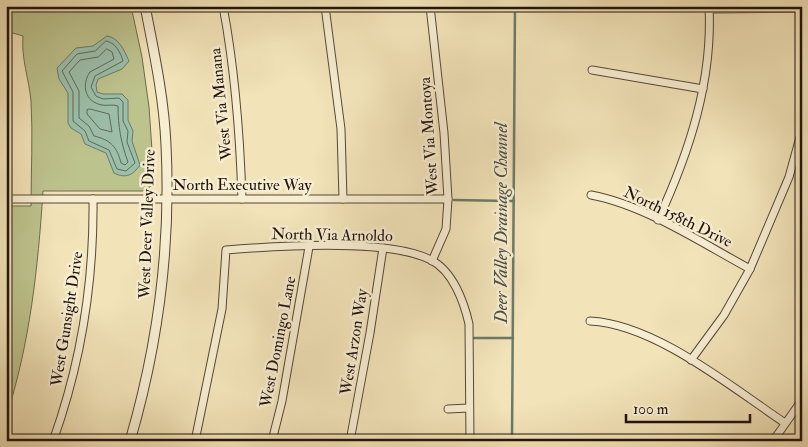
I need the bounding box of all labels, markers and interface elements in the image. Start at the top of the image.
street label: West Via Manana [205,47,237,162]
street label: West Via Montoya [415,76,443,197]
water label: Deer Valley Drainage Channel [490,121,513,324]
street label: West Deer Valley Drive [134,149,160,300]
street label: North Executive Way [173,175,312,195]
street label: North 158th Drive [620,182,736,252]
street label: North Via Arnoldo [271,224,393,246]
street label: West Gunsight Drive [46,250,88,389]
street label: West Domingo Lane [255,274,301,410]
street label: West Arzon Way [336,287,372,397]
scale bar [626,392,749,424]
text: 100 m [633,400,669,419]

